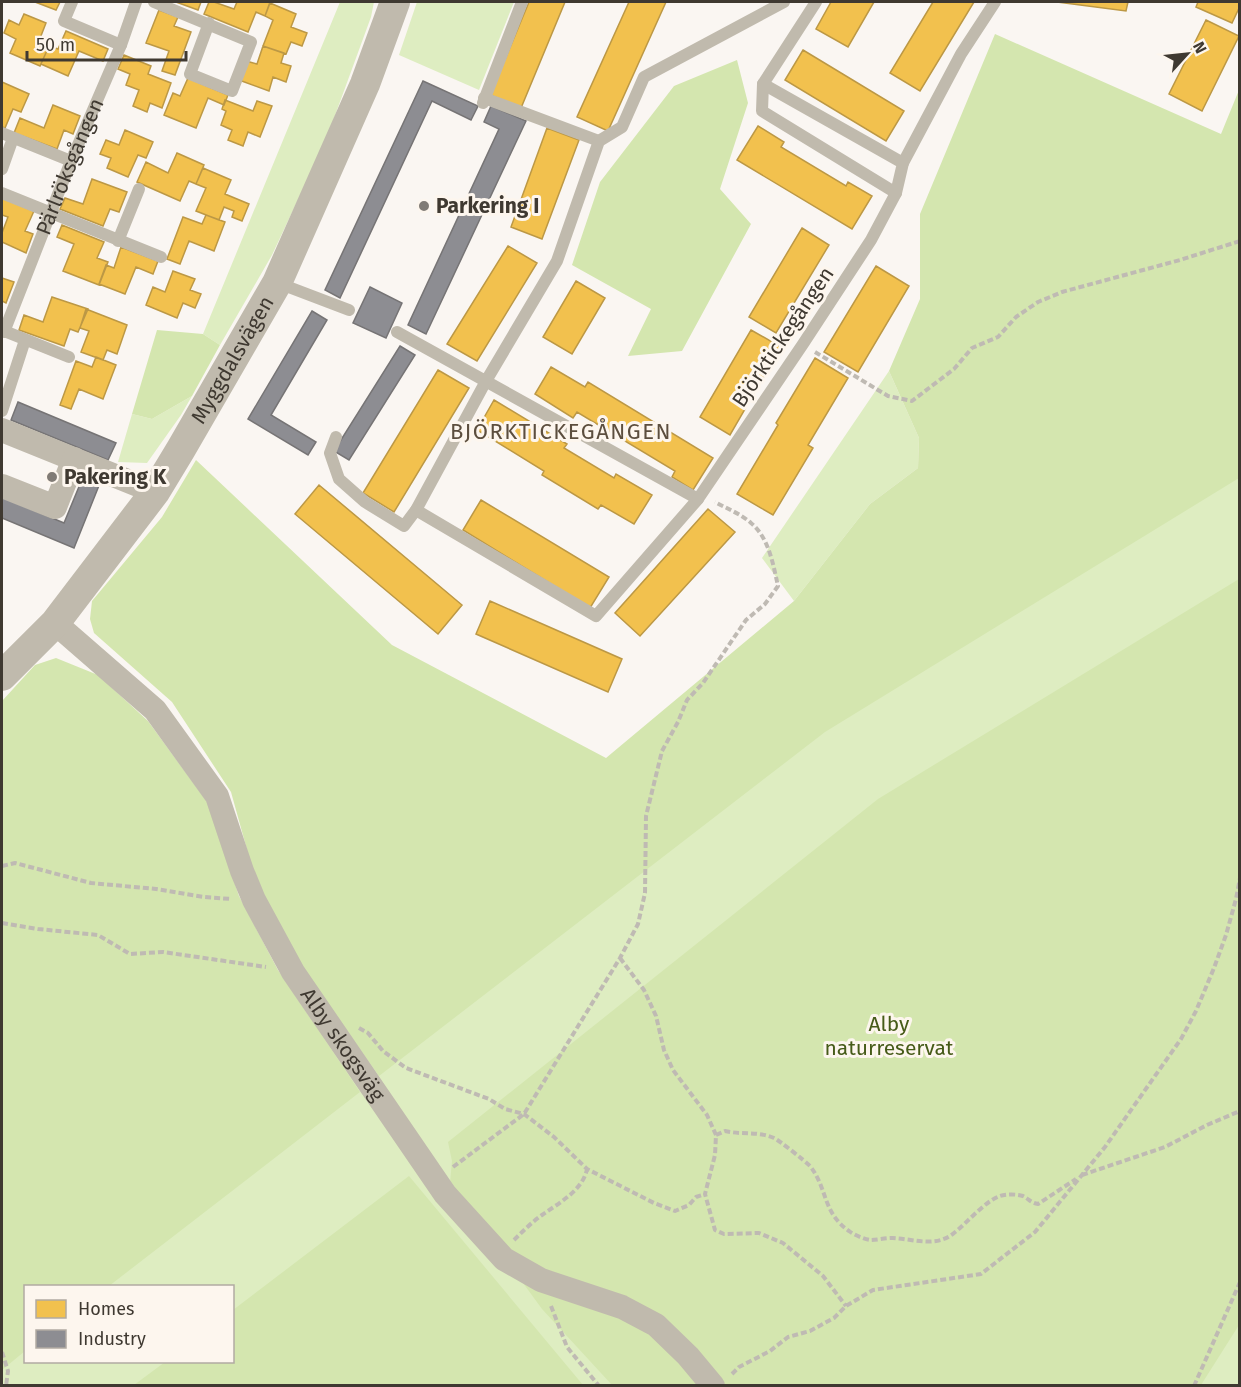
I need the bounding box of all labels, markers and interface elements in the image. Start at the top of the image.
scale bar [27,24,186,62]
north arrow [1157,24,1217,84]
text: 50 m [36,34,75,56]
text: N [1189,38,1211,56]
street label: Pärlröksgången [30,94,110,239]
place label: Parkering I [436,193,540,219]
marker: Parkering I [417,199,431,213]
street label: Björktickegången [726,262,840,412]
street label: Myggdalsvägen [185,291,280,428]
district label: BJÖRKTICKEGÅNGEN [450,418,672,445]
place label: Pakering K [64,464,167,490]
marker: Pakering K [45,470,59,484]
street label: Alby skogsväg [295,983,391,1106]
park label: Alby naturreservat [825,1011,954,1061]
legend [24,1285,234,1363]
text: Homes [78,1298,134,1320]
text: Industry [78,1328,146,1350]

